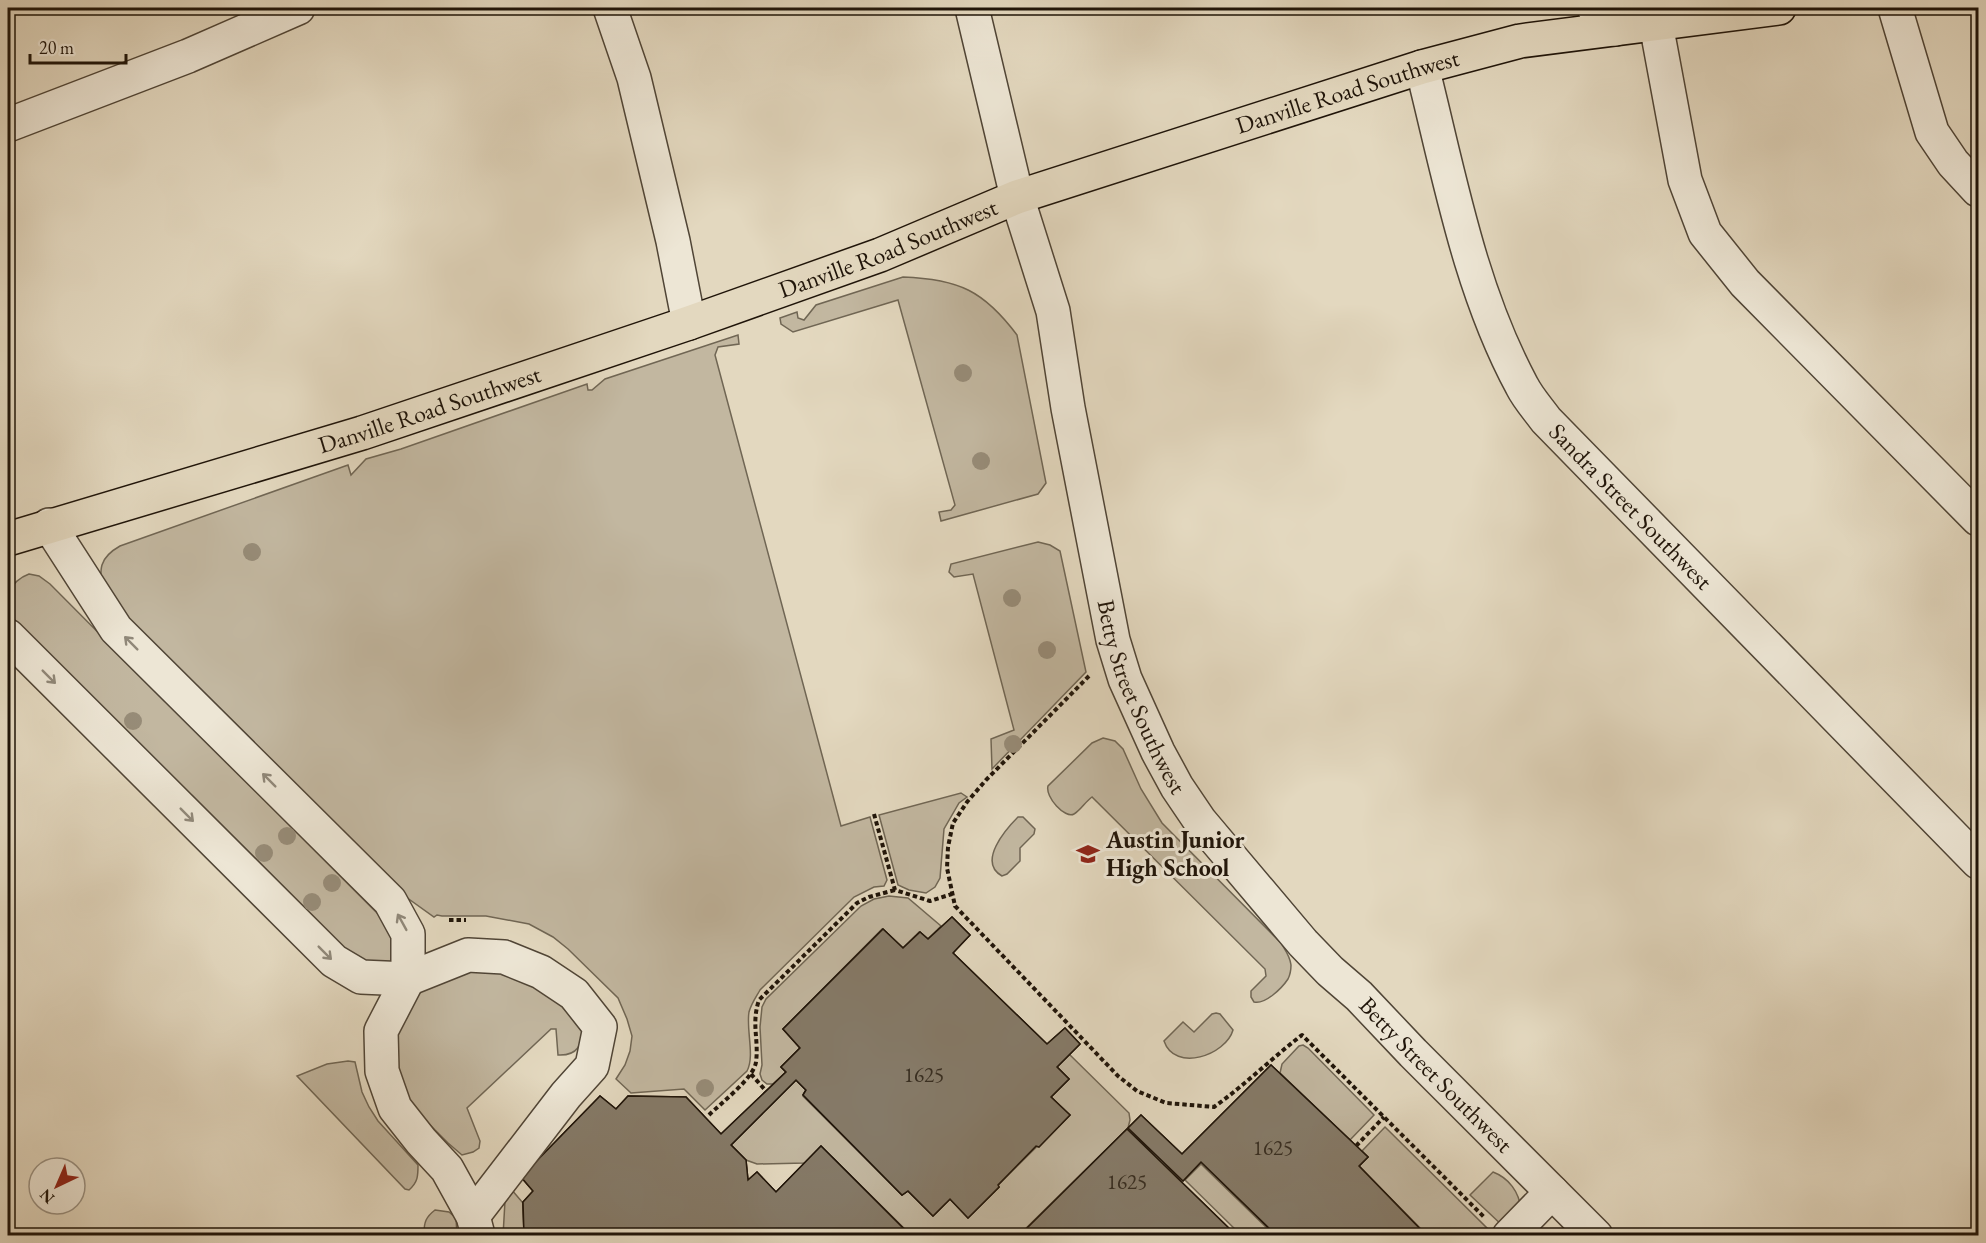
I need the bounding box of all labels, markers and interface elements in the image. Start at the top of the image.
scale bar [30,27,126,65]
text: 20 m [39,36,74,59]
street label: Danville Road Southwest [1232,42,1463,141]
street label: Danville Road Southwest [774,191,1002,305]
street label: Danville Road Southwest [314,358,545,460]
street label: Sandra Street Southwest [1543,416,1720,596]
street label: Betty Street Southwest [1090,597,1194,800]
one-way arrow [123,636,138,650]
one-way arrow [41,670,56,685]
one-way arrow [262,773,276,788]
one-way arrow [179,807,194,822]
place label: Austin Junior High School [1105,824,1244,884]
school or university icon: Austin Junior High School [1075,841,1101,867]
one-way arrow [396,914,408,931]
one-way arrow [318,945,333,960]
street label: Betty Street Southwest [1353,990,1520,1159]
house number: 1625 [904,1061,944,1088]
house number: 1625 [1253,1134,1293,1161]
north arrow [27,1156,87,1216]
house number: 1625 [1107,1168,1147,1195]
text: N [35,1184,59,1208]

